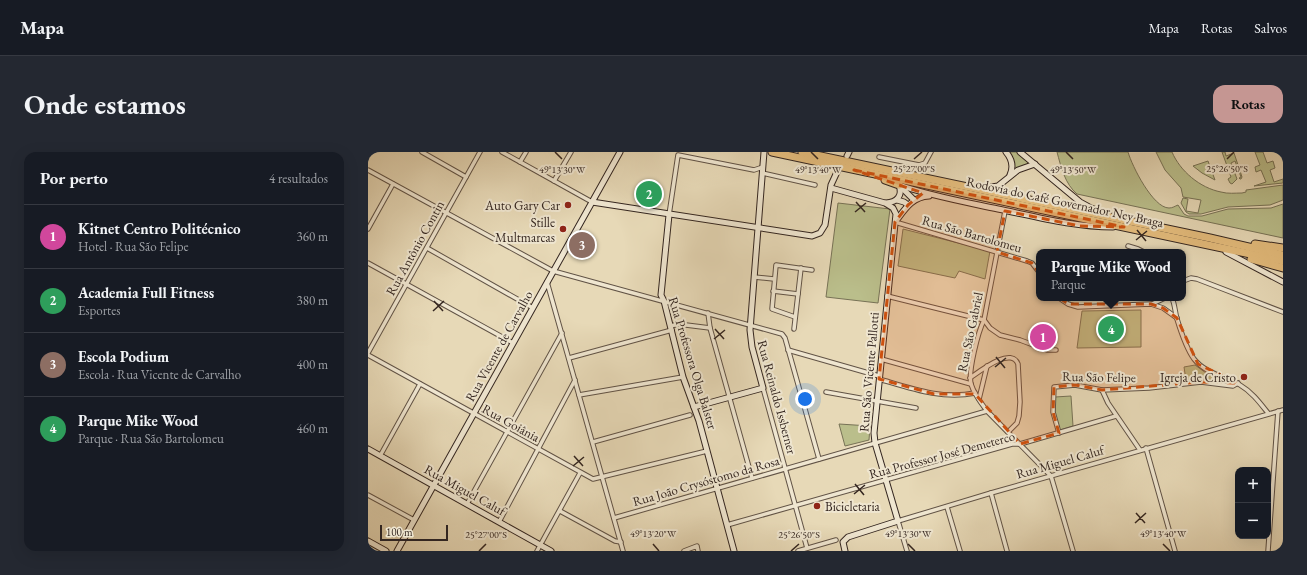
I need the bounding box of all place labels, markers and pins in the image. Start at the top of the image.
pin: 2 [636,179,662,209]
place label: Auto Gary Car [484,197,561,214]
marker: Auto Gary Car [563,200,573,210]
place label: Stille Multmarcas [495,214,555,246]
marker: Stille Multmarcas [558,224,568,234]
pin: 3 [569,230,595,260]
pin: 4 [1098,314,1124,344]
pin: 1 [1030,322,1056,352]
place label: Igreja de Cristo [1160,369,1236,386]
marker: Igreja de Cristo [1239,372,1249,382]
place label: Bicicletaria [825,498,881,515]
marker: Bicicletaria [812,501,822,511]

